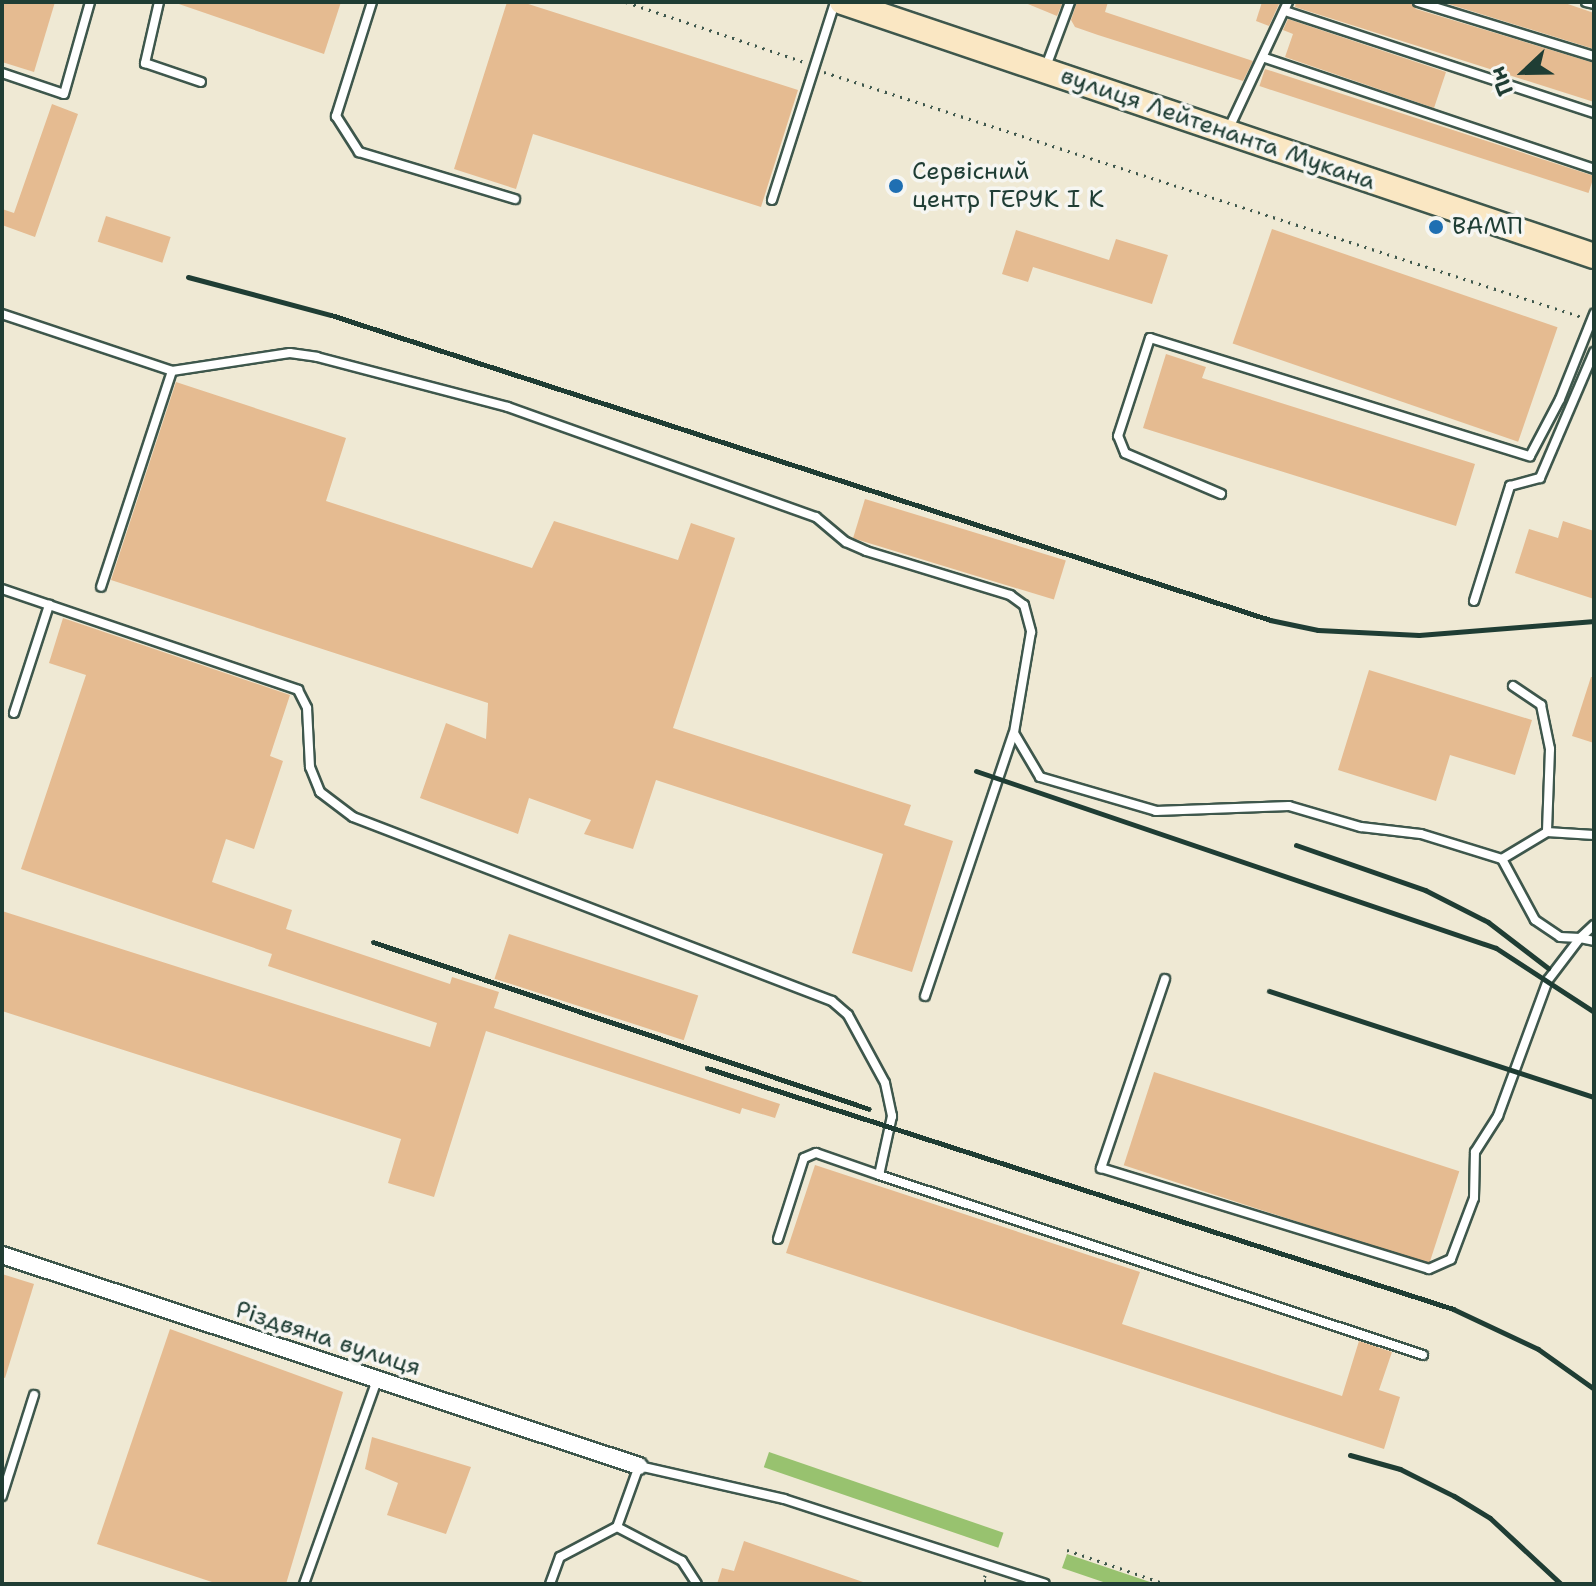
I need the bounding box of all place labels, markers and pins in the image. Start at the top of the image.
place label: Сервісний центр ГЕРУК І К [912,158,1104,214]
marker: Сервісний центр ГЕРУК І К [887,177,905,195]
place label: ВАМП [1452,213,1523,241]
marker: ВАМП [1427,218,1445,236]

